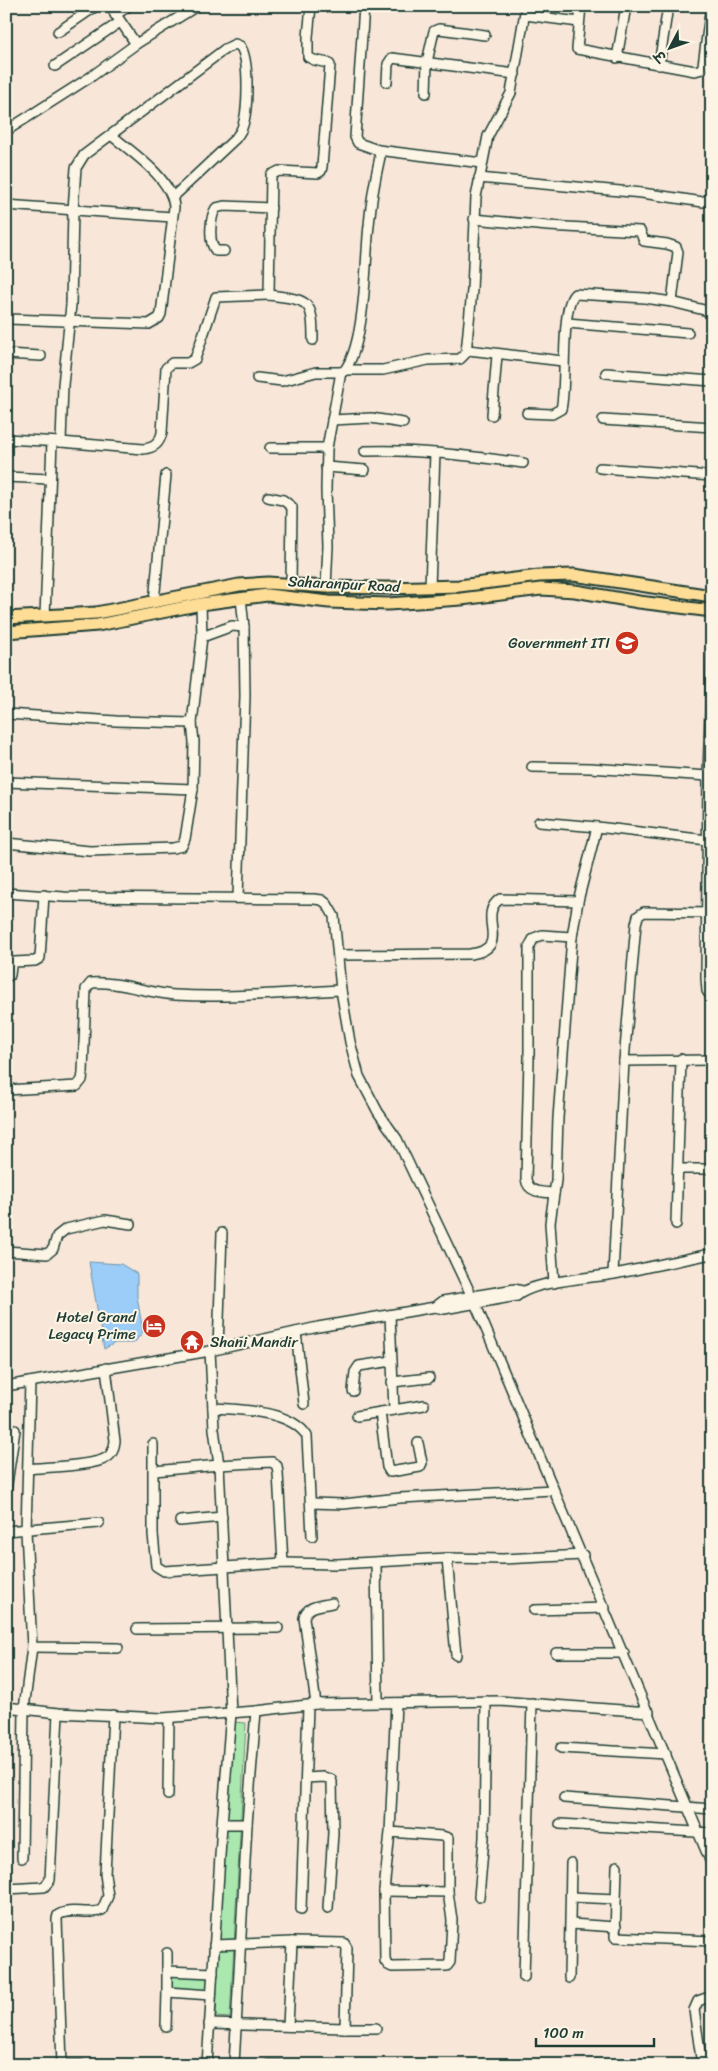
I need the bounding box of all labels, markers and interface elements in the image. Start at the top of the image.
north arrow [646,22,696,72]
text: उ [647,43,674,69]
street label: Saharanpur Road [287,568,402,600]
place label: Government ITI [508,630,610,656]
school or university icon: Government ITI [614,630,640,656]
place label: Hotel Grand Legacy Prime [49,1304,137,1347]
hotel icon: Hotel Grand Legacy Prime [141,1313,167,1339]
temple icon: Shani Mandir [179,1329,205,1355]
place label: Shani Mandir [210,1329,298,1355]
scale bar [536,2016,653,2048]
text: 100 m [543,2020,584,2046]

